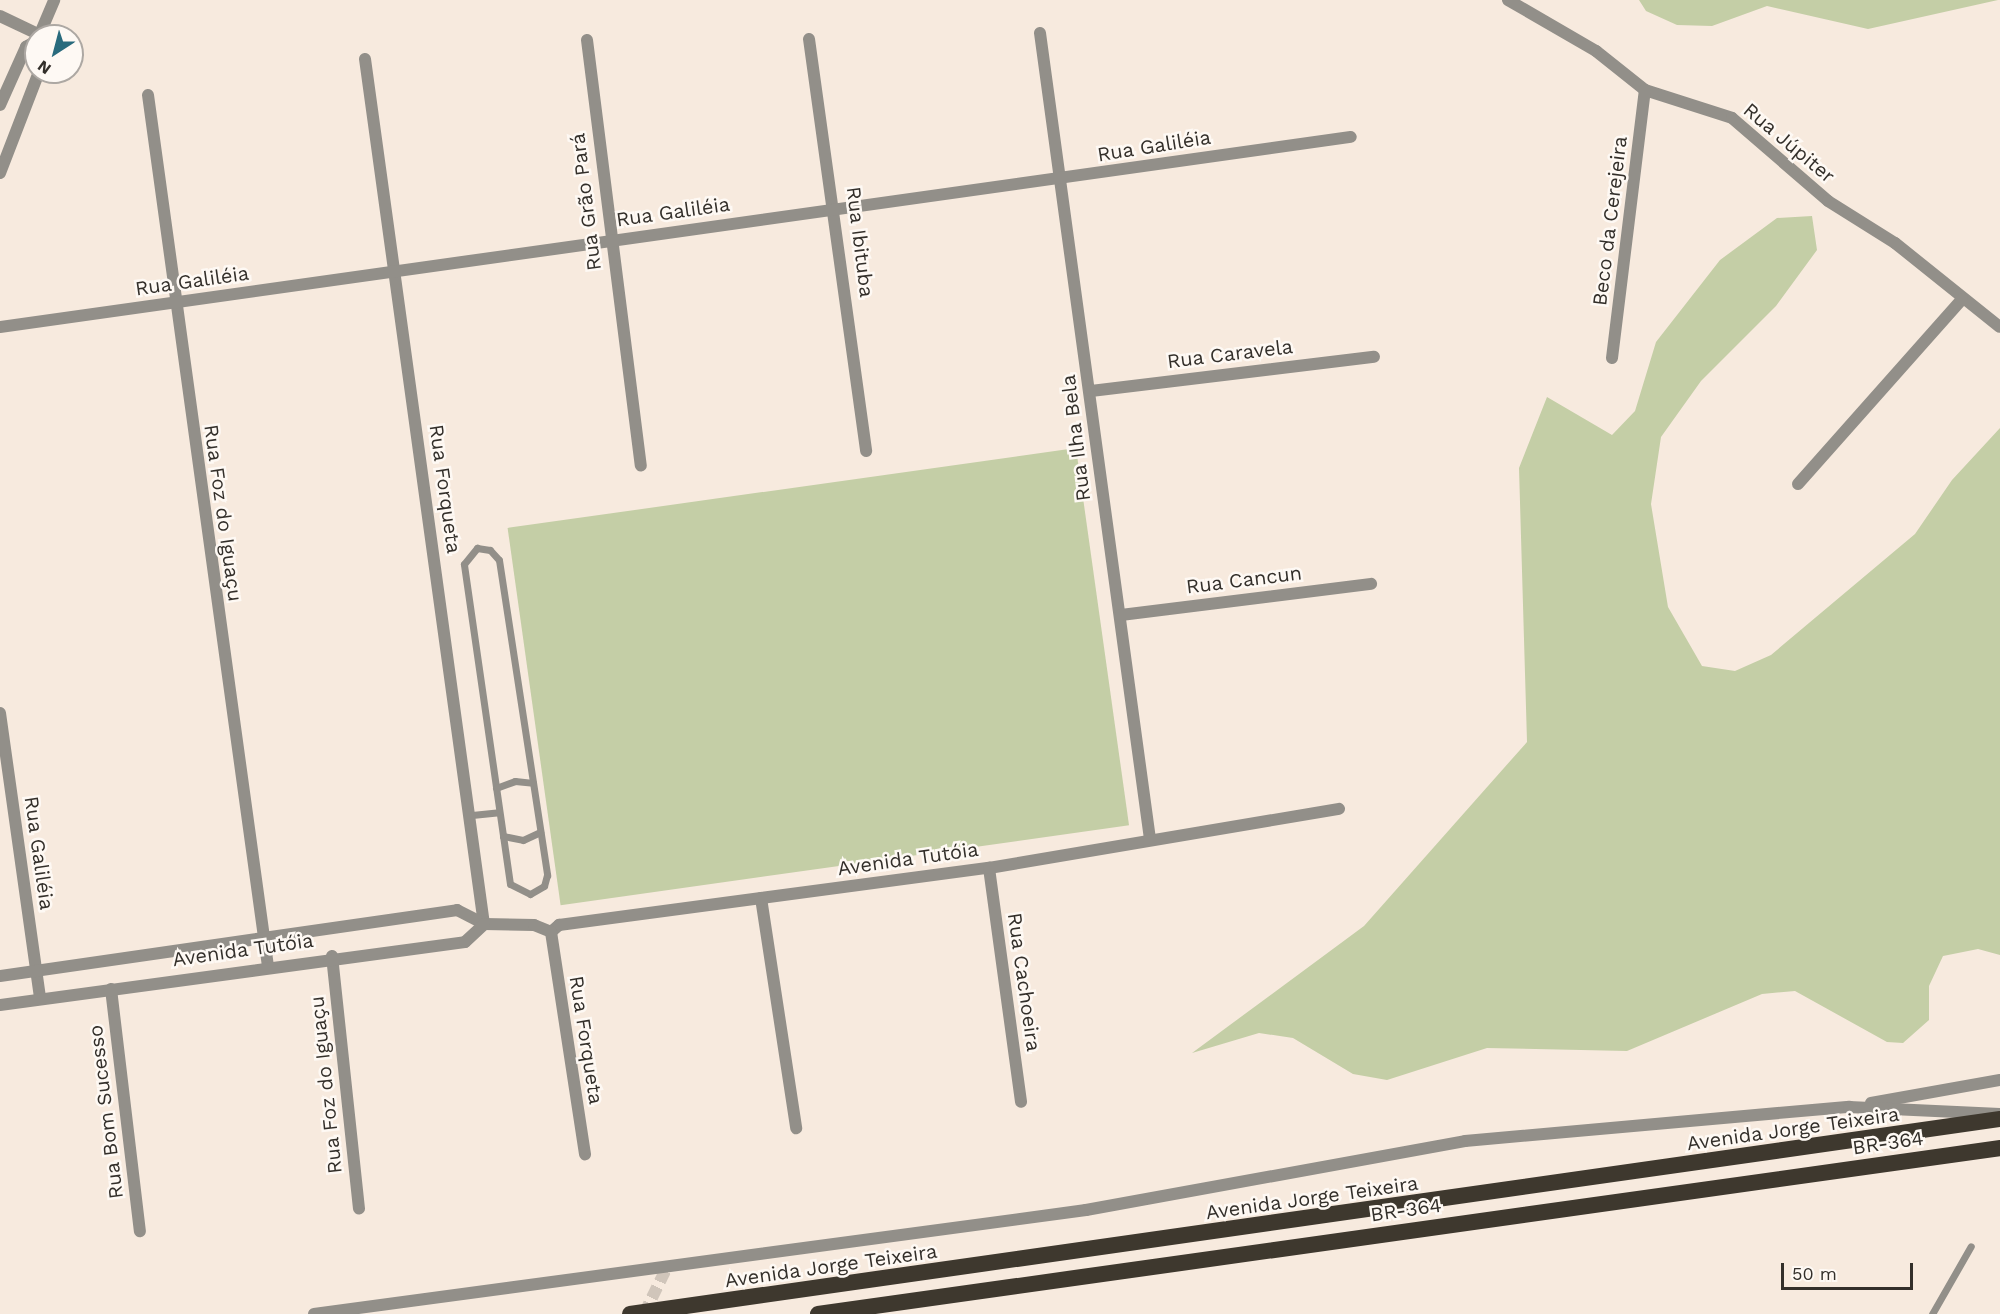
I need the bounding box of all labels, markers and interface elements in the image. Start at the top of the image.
north arrow [24,24,84,84]
text: N [34,56,55,79]
street label: Rua Júpiter [1738,97,1840,189]
street label: Rua Galiléia [1095,125,1213,167]
street label: Rua Grão Pará [566,132,606,272]
street label: Beco da Cerejeira [1588,135,1632,307]
street label: Rua Ibituba [841,185,879,299]
street label: Rua Galiléia [614,192,732,232]
street label: Rua Galiléia [133,261,251,301]
street label: Rua Caravela [1166,334,1294,374]
street label: Rua Ilha Bela [1056,373,1096,503]
street label: Rua Foz do Iguaçu [199,423,247,603]
street label: Rua Forqueta [424,423,466,555]
street label: Rua Cancun [1185,561,1303,599]
street label: Rua Galiléia [19,794,59,912]
street label: Avenida Tutóia [836,837,980,881]
street label: Rua Cachoeira [1002,911,1046,1053]
street label: Avenida Tutóia [171,928,315,972]
street label: Rua Forqueta [564,974,608,1106]
street label: Rua Foz do Iguaçu [305,995,347,1175]
street label: Rua Bom Sucesso [83,1024,129,1200]
street label: Avenida Jorge Teixeira [1685,1102,1901,1156]
street label: BR-364 [1851,1126,1925,1160]
street label: Avenida Jorge Teixeira [1204,1171,1420,1225]
street label: BR-364 [1369,1193,1443,1227]
street label: Avenida Jorge Teixeira [723,1239,939,1293]
scale bar [1784,1251,1916,1289]
text: 50 m [1792,1263,1837,1284]

